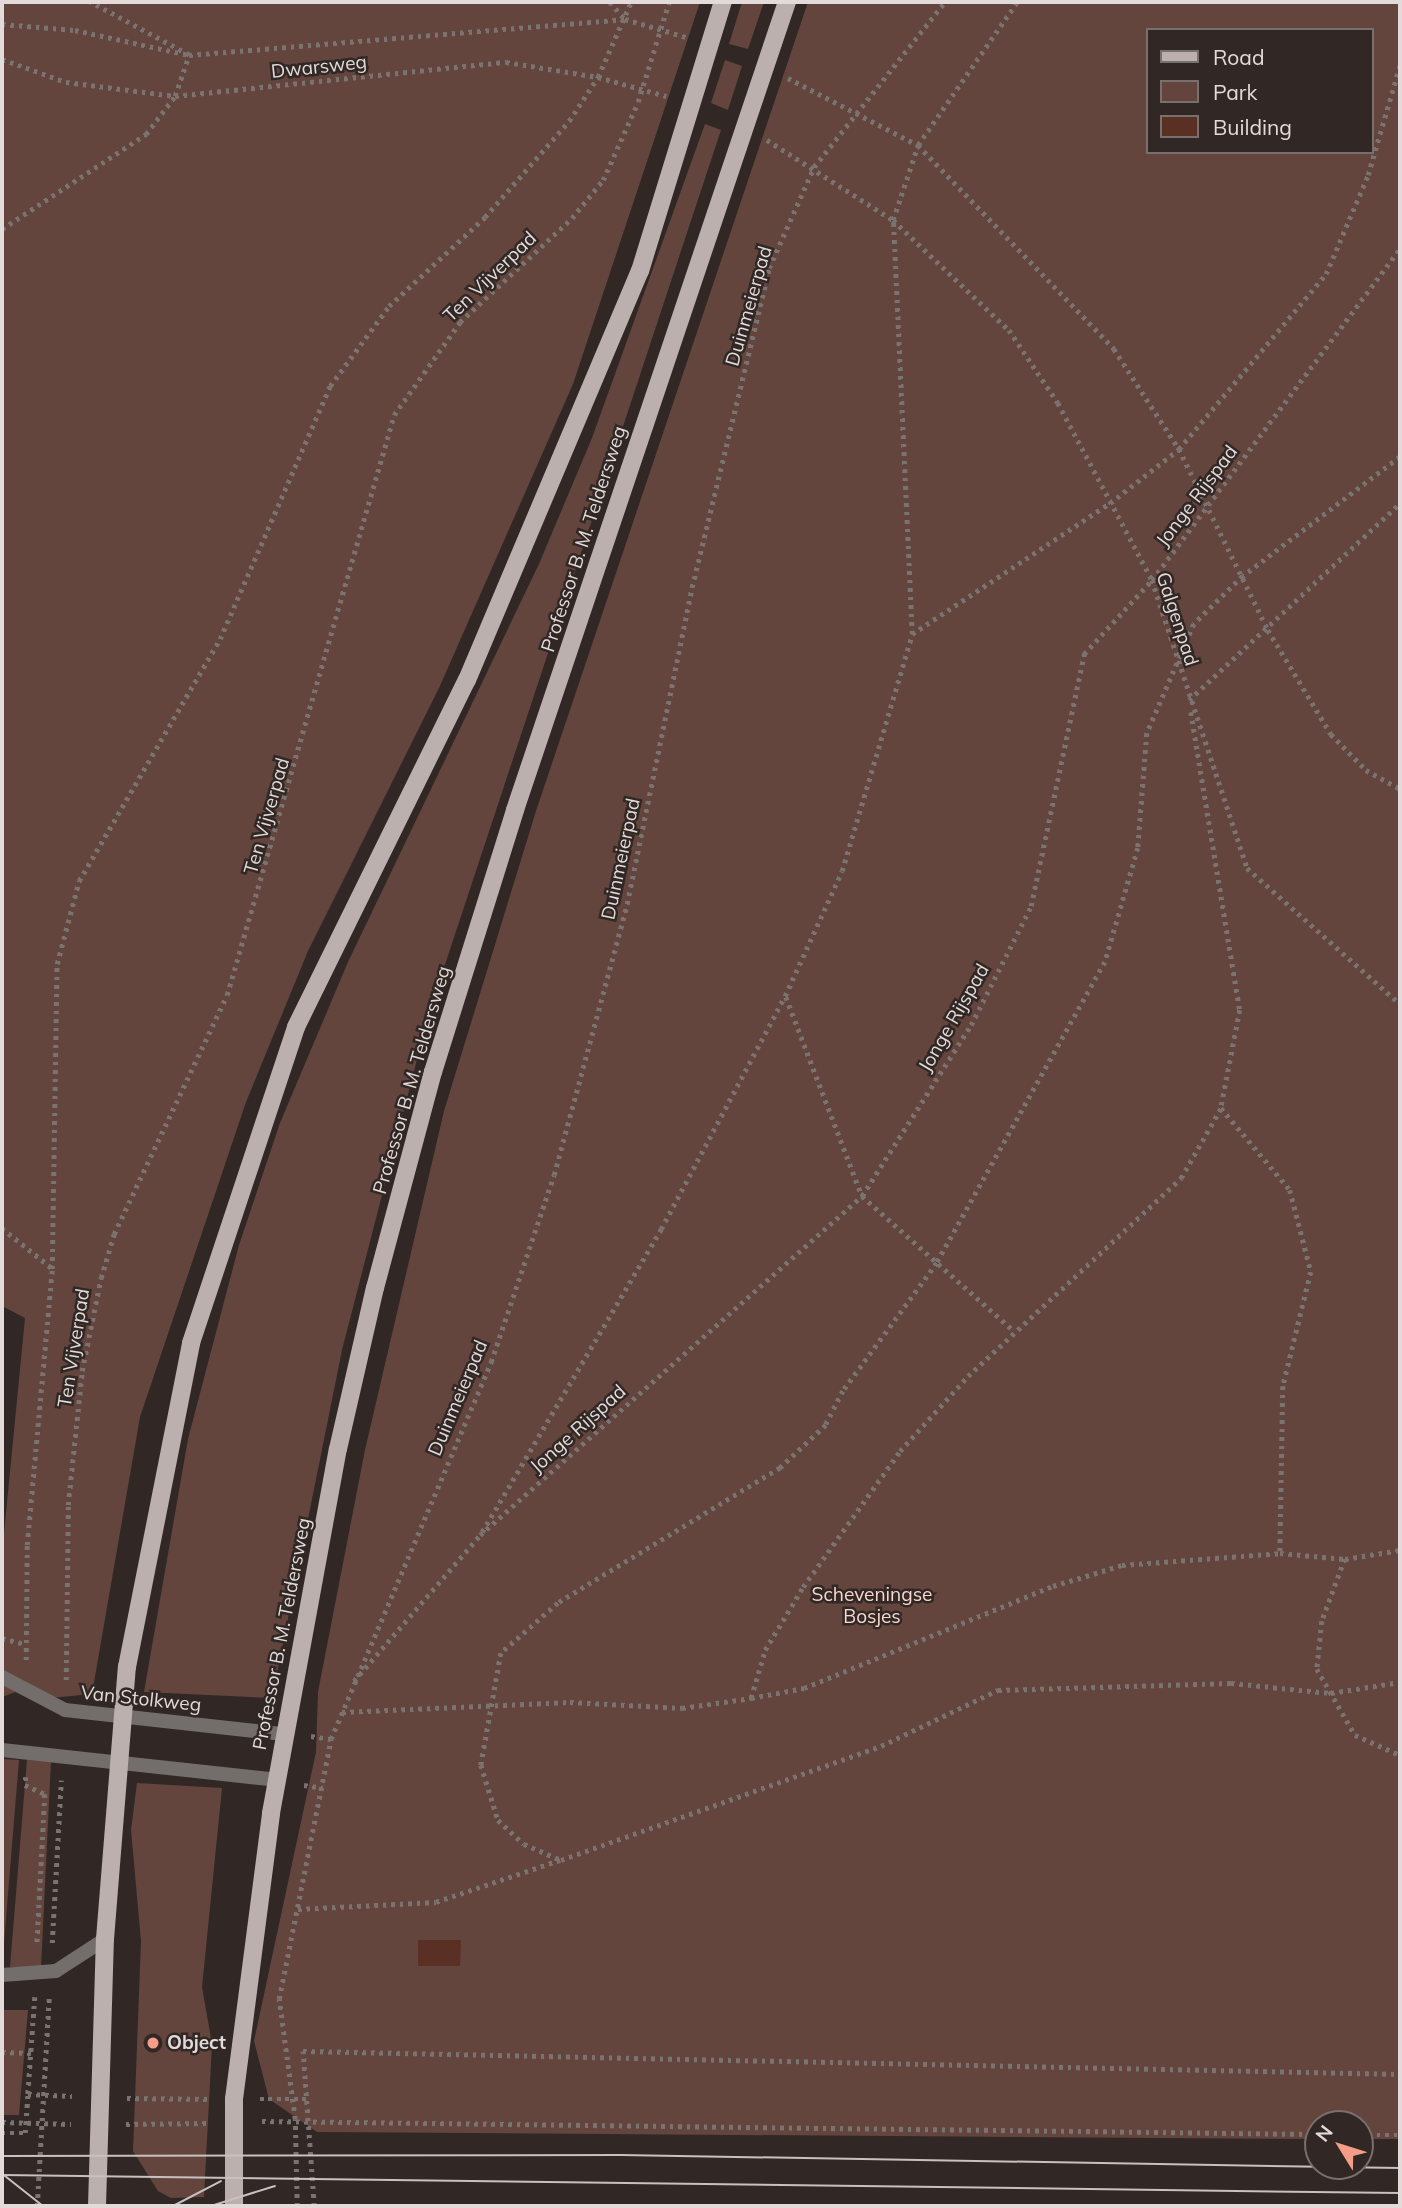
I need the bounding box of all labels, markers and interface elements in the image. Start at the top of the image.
legend [1146,28,1374,154]
text: Road [1213,44,1264,70]
street label: Dwarsweg [270,51,368,83]
text: Park [1213,79,1257,105]
text: Building [1213,114,1292,140]
street label: Ten Vijverpad [439,227,541,327]
street label: Duinmeierpad [721,243,777,369]
street label: Professor B. M. Teldersweg [537,423,631,655]
street label: Jonge Rijspad [1152,441,1242,551]
street label: Galgenpad [1151,569,1203,669]
street label: Ten Vijverpad [239,755,295,877]
street label: Duinmeierpad [597,796,645,922]
street label: Jonge Rijspad [914,960,994,1076]
street label: Professor B. M. Teldersweg [368,963,456,1197]
street label: Ten Vijverpad [53,1287,95,1409]
street label: Duinmeierpad [423,1337,493,1459]
street label: Jonge Rijspad [525,1380,631,1478]
street label: Professor B. M. Teldersweg [248,1516,316,1752]
park label: Scheveningse Bosjes [812,1584,932,1628]
street label: Van Stolkweg [80,1681,202,1717]
place label: Object [167,2032,226,2054]
marker: Object [145,2035,161,2051]
north arrow [1304,2110,1374,2180]
text: N [1310,2120,1338,2146]

